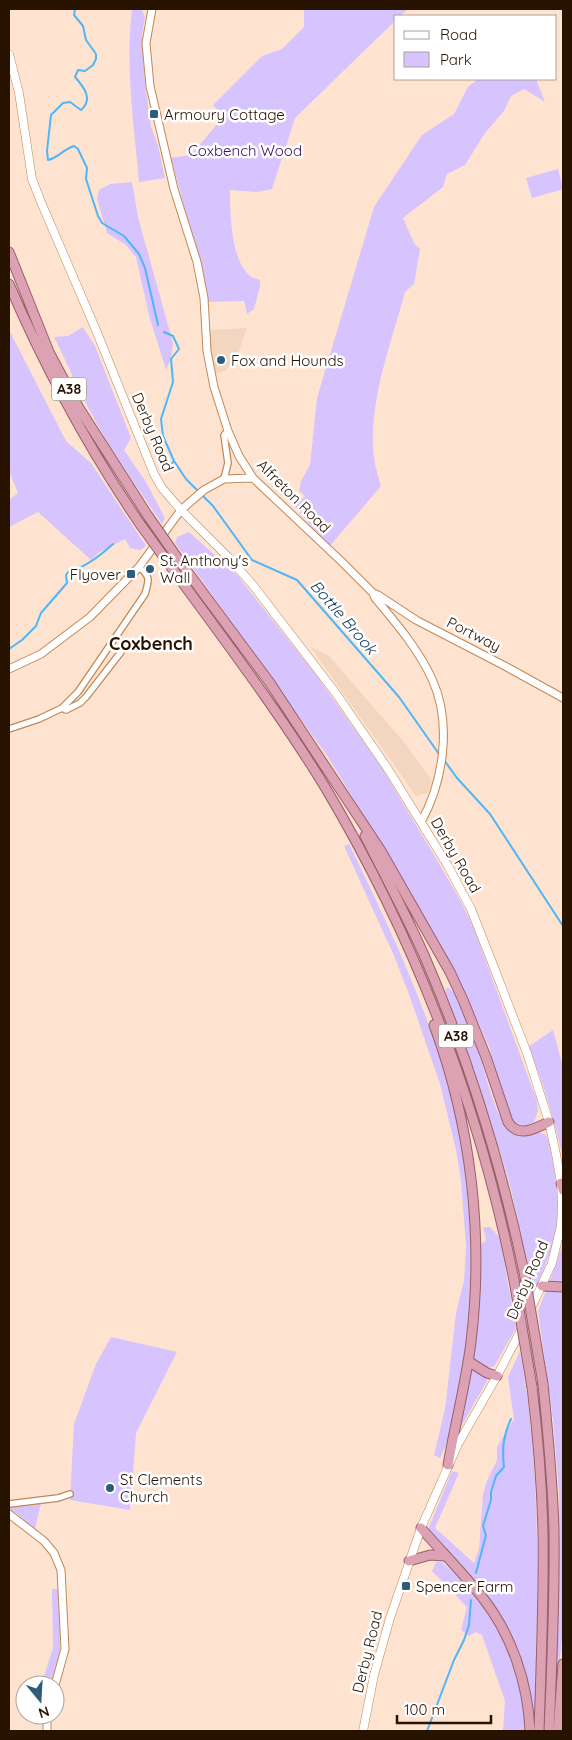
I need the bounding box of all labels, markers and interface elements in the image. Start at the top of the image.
legend [394,15,557,80]
text: Road [440,25,477,44]
text: Park [440,50,472,69]
place label: Armoury Cottage [164,105,285,124]
marker: Armoury Cottage [148,108,160,120]
park label: Coxbench Wood [188,141,302,160]
place label: Fox and Hounds [231,351,344,370]
marker: Fox and Hounds [215,354,227,366]
road number: A38 [52,378,86,400]
street label: Derby Road [128,390,178,474]
street label: Alfreton Road [253,455,335,537]
place label: St. Anthony's Wall [160,551,248,587]
marker: St. Anthony's Wall [144,563,156,575]
place label: Flyover [70,565,121,584]
marker: Flyover [125,568,137,580]
water label: Bottle Brook [306,576,383,659]
street label: Portway [444,612,504,656]
district label: Coxbench [109,632,193,655]
street label: Derby Road [427,814,485,896]
road number: A38 [438,1024,474,1048]
street label: Derby Road [502,1238,552,1322]
place label: St Clements Church [120,1470,202,1506]
marker: St Clements Church [104,1482,116,1494]
place label: Spencer Farm [416,1577,514,1596]
marker: Spencer Farm [400,1580,412,1592]
street label: Derby Road [348,1609,386,1695]
north arrow [15,1675,65,1725]
scale bar [397,1692,491,1724]
text: 100 m [404,1700,445,1719]
text: N [36,1702,52,1723]

